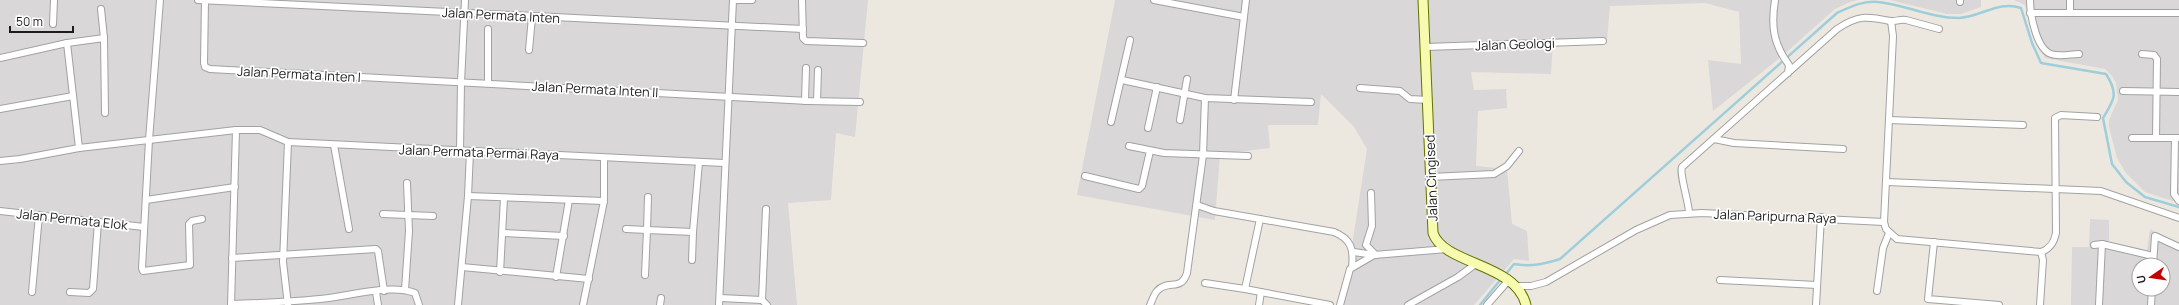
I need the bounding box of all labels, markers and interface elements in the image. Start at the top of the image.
street label: Jalan Permata Inten [442,3,560,27]
scale bar [10,8,73,34]
text: 50 m [16,13,43,30]
street label: Jalan Geologi [1475,34,1555,54]
street label: Jalan Permata Inten I [237,62,361,86]
street label: Jalan Permata Inten II [531,77,659,101]
street label: Jalan Cingised [1420,134,1442,222]
street label: Jalan Permata Permai Raya [399,140,559,164]
street label: Jalan Permata Elok [15,204,129,234]
street label: Jalan Paripurna Raya [1713,205,1837,227]
north arrow [2131,257,2171,297]
text: U [2133,274,2149,285]

